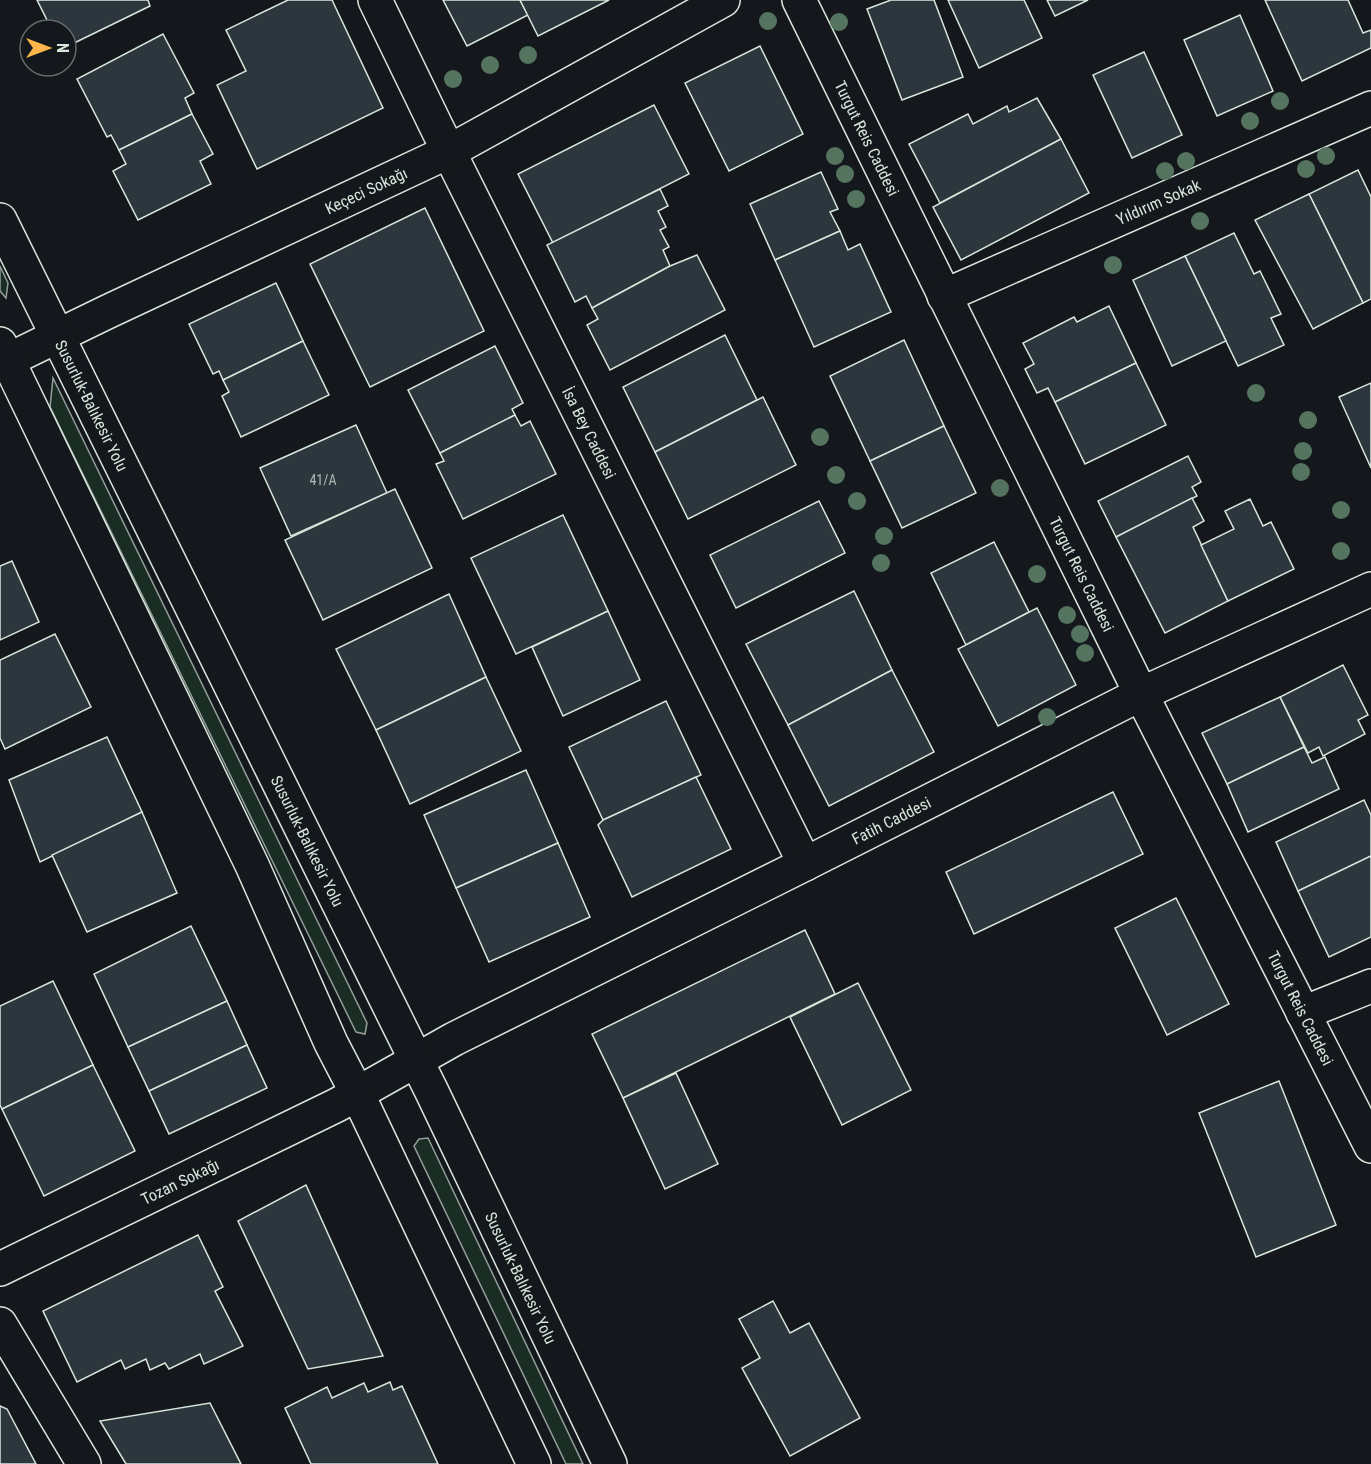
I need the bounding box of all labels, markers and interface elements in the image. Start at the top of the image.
north arrow [18,18,78,78]
text: N [53,43,72,53]
street label: Turgut Reis Caddesi [830,78,903,199]
street label: Keçeci Sokağı [322,164,410,218]
street label: Yıldırım Sokak [1113,175,1204,229]
street label: Susurluk-Balıkesir Yolu [51,337,132,474]
street label: İsa Bey Caddesi [558,384,620,482]
house number: 41/A [309,472,337,488]
street label: Turgut Reis Caddesi [1045,514,1118,635]
street label: Susurluk-Balıkesir Yolu [267,773,348,910]
street label: Fatih Caddesi [849,793,934,849]
street label: Turgut Reis Caddesi [1263,948,1337,1069]
street label: Tozan Sokağı [138,1155,222,1209]
street label: Susurluk-Balıkesir Yolu [481,1209,560,1347]

